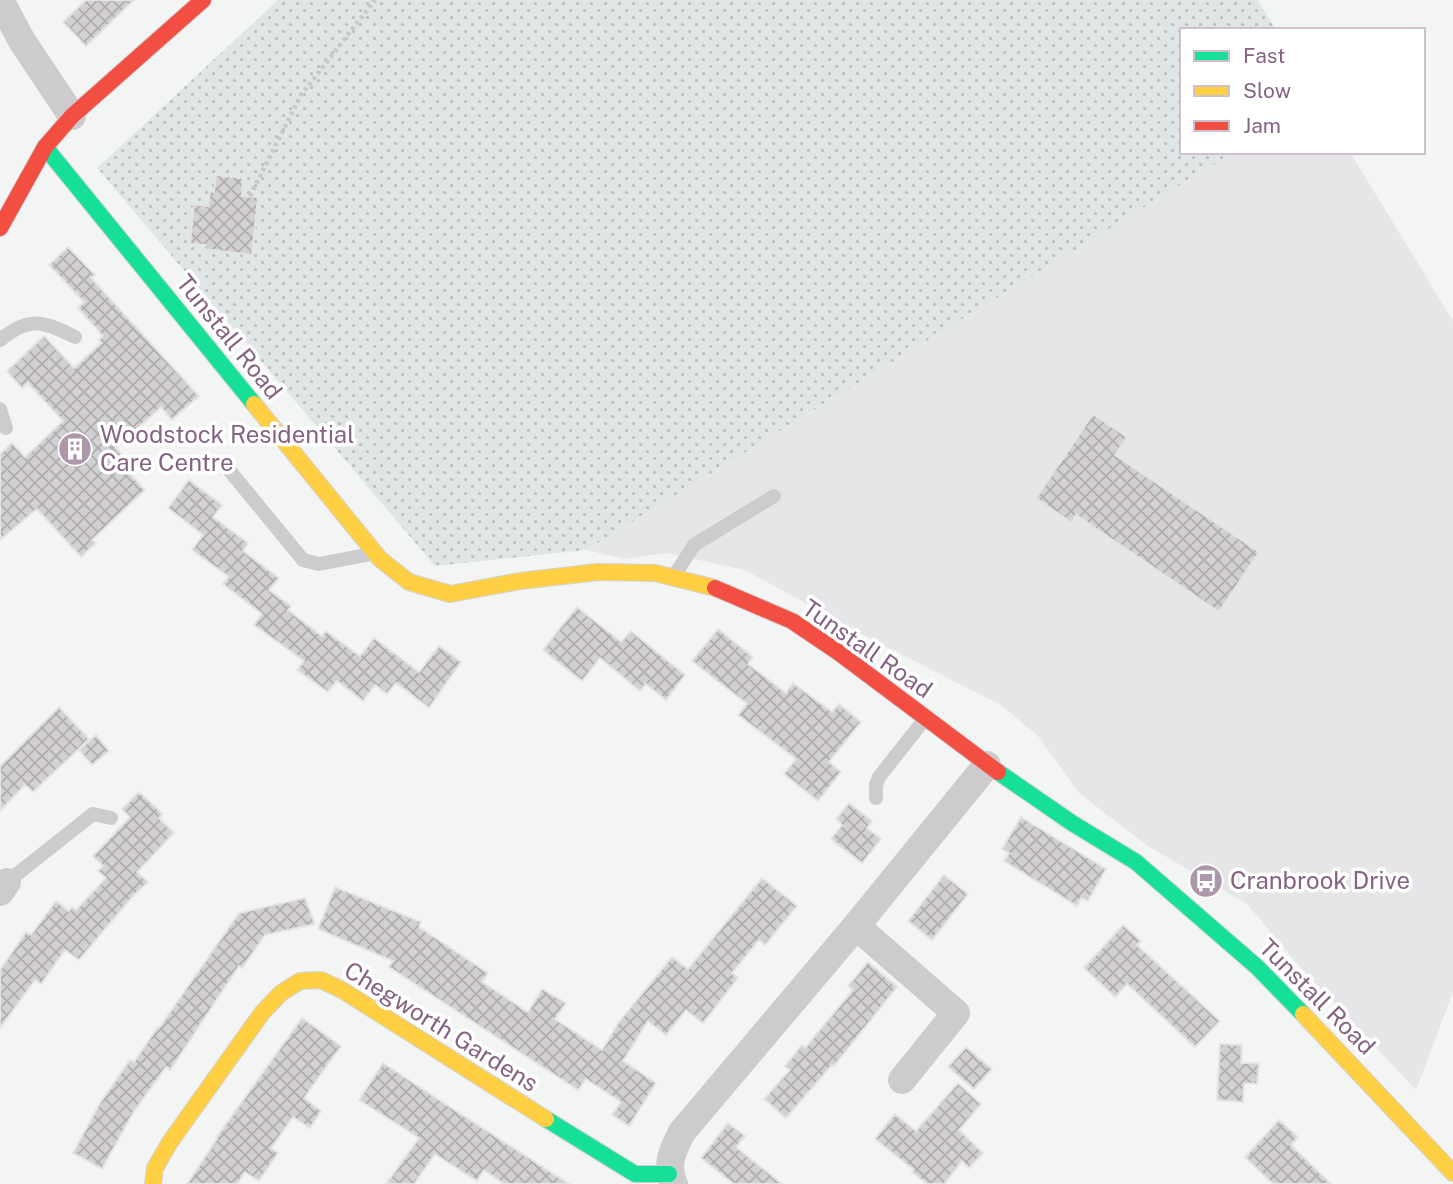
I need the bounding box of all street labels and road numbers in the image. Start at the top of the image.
street label: Tunstall Road [171,269,288,404]
street label: Tunstall Road [797,593,938,703]
street label: Tunstall Road [1254,933,1381,1060]
street label: Chegworth Gardens [340,955,543,1097]

